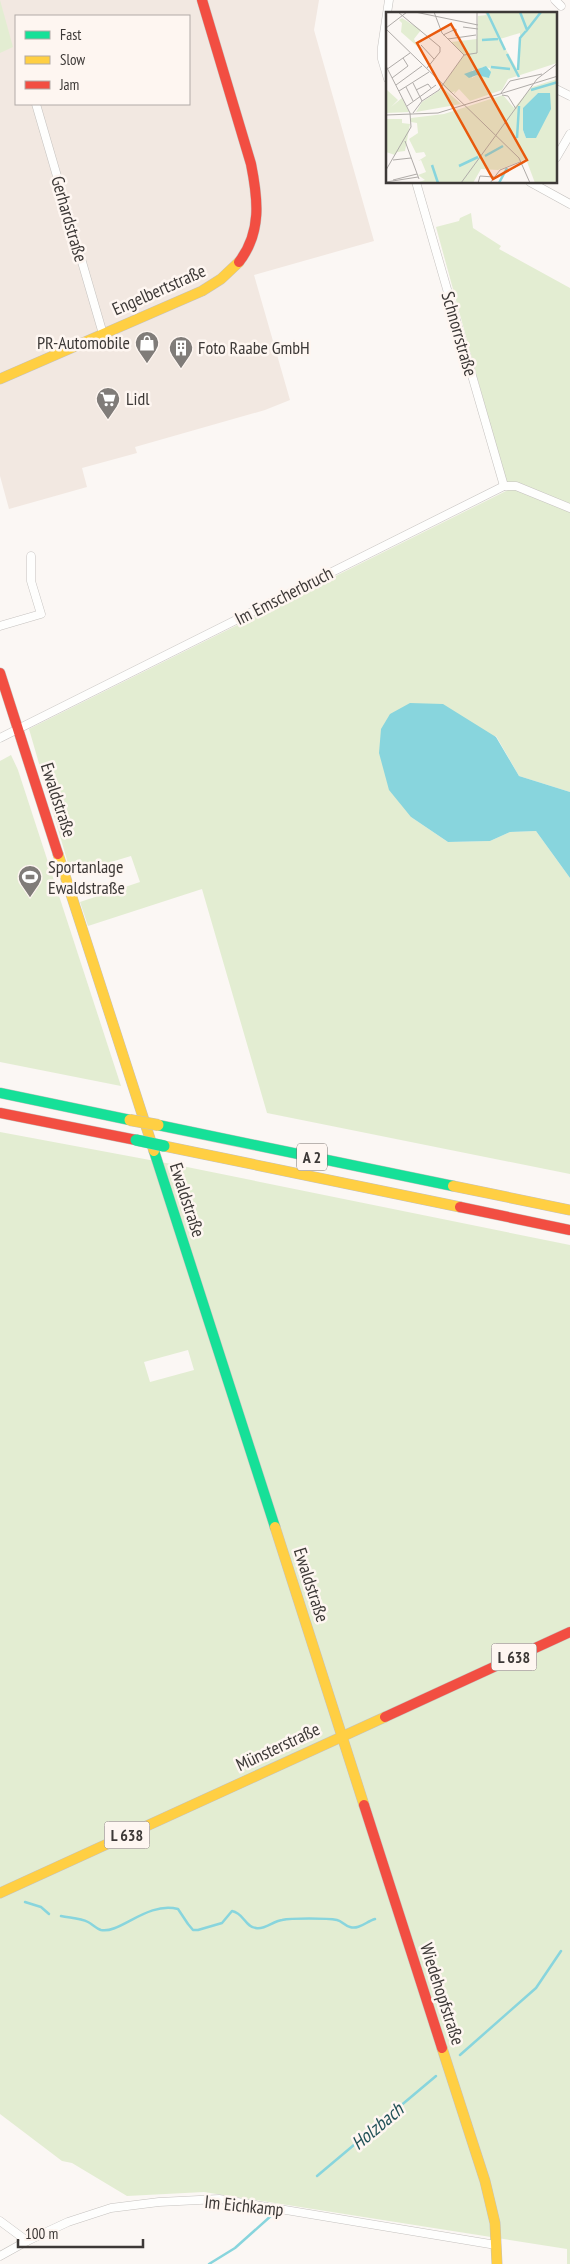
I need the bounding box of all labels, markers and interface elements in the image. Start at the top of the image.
inset map [386,12,558,184]
legend [15,15,190,105]
text: Fast [60,25,81,44]
text: Slow [60,50,85,69]
text: Jam [59,75,79,94]
street label: Gerhardstraße [46,173,93,265]
street label: Engelbertstraße [108,259,209,320]
street label: Schnorrstraße [436,289,483,379]
shop icon: PR-Automobile [134,330,160,364]
place label: PR-Automobile [37,331,130,354]
building icon: Foto Raabe GmbH [168,335,194,369]
place label: Foto Raabe GmbH [198,336,310,359]
supermarket icon: Lidl [95,386,121,420]
place label: Lidl [126,387,150,410]
street label: Im Emscherbruch [231,561,337,630]
street label: Ewaldstraße [36,760,81,840]
place label: Sportanlage Ewaldstraße [48,855,125,899]
sports icon: Sportanlage Ewaldstraße [17,864,43,898]
road number: A 2 [297,1144,327,1170]
street label: Ewaldstraße [165,1160,210,1240]
street label: Ewaldstraße [289,1545,334,1625]
road number: L 638 [492,1644,536,1670]
street label: Münsterstraße [232,1717,323,1776]
road number: L 638 [104,1822,150,1848]
street label: Wiedehopfstraße [415,1940,470,2048]
water label: Holzbach [346,2096,409,2155]
street label: Im Eichkamp [203,2190,285,2221]
scale bar [18,2216,142,2248]
text: 100 m [25,2224,58,2243]

